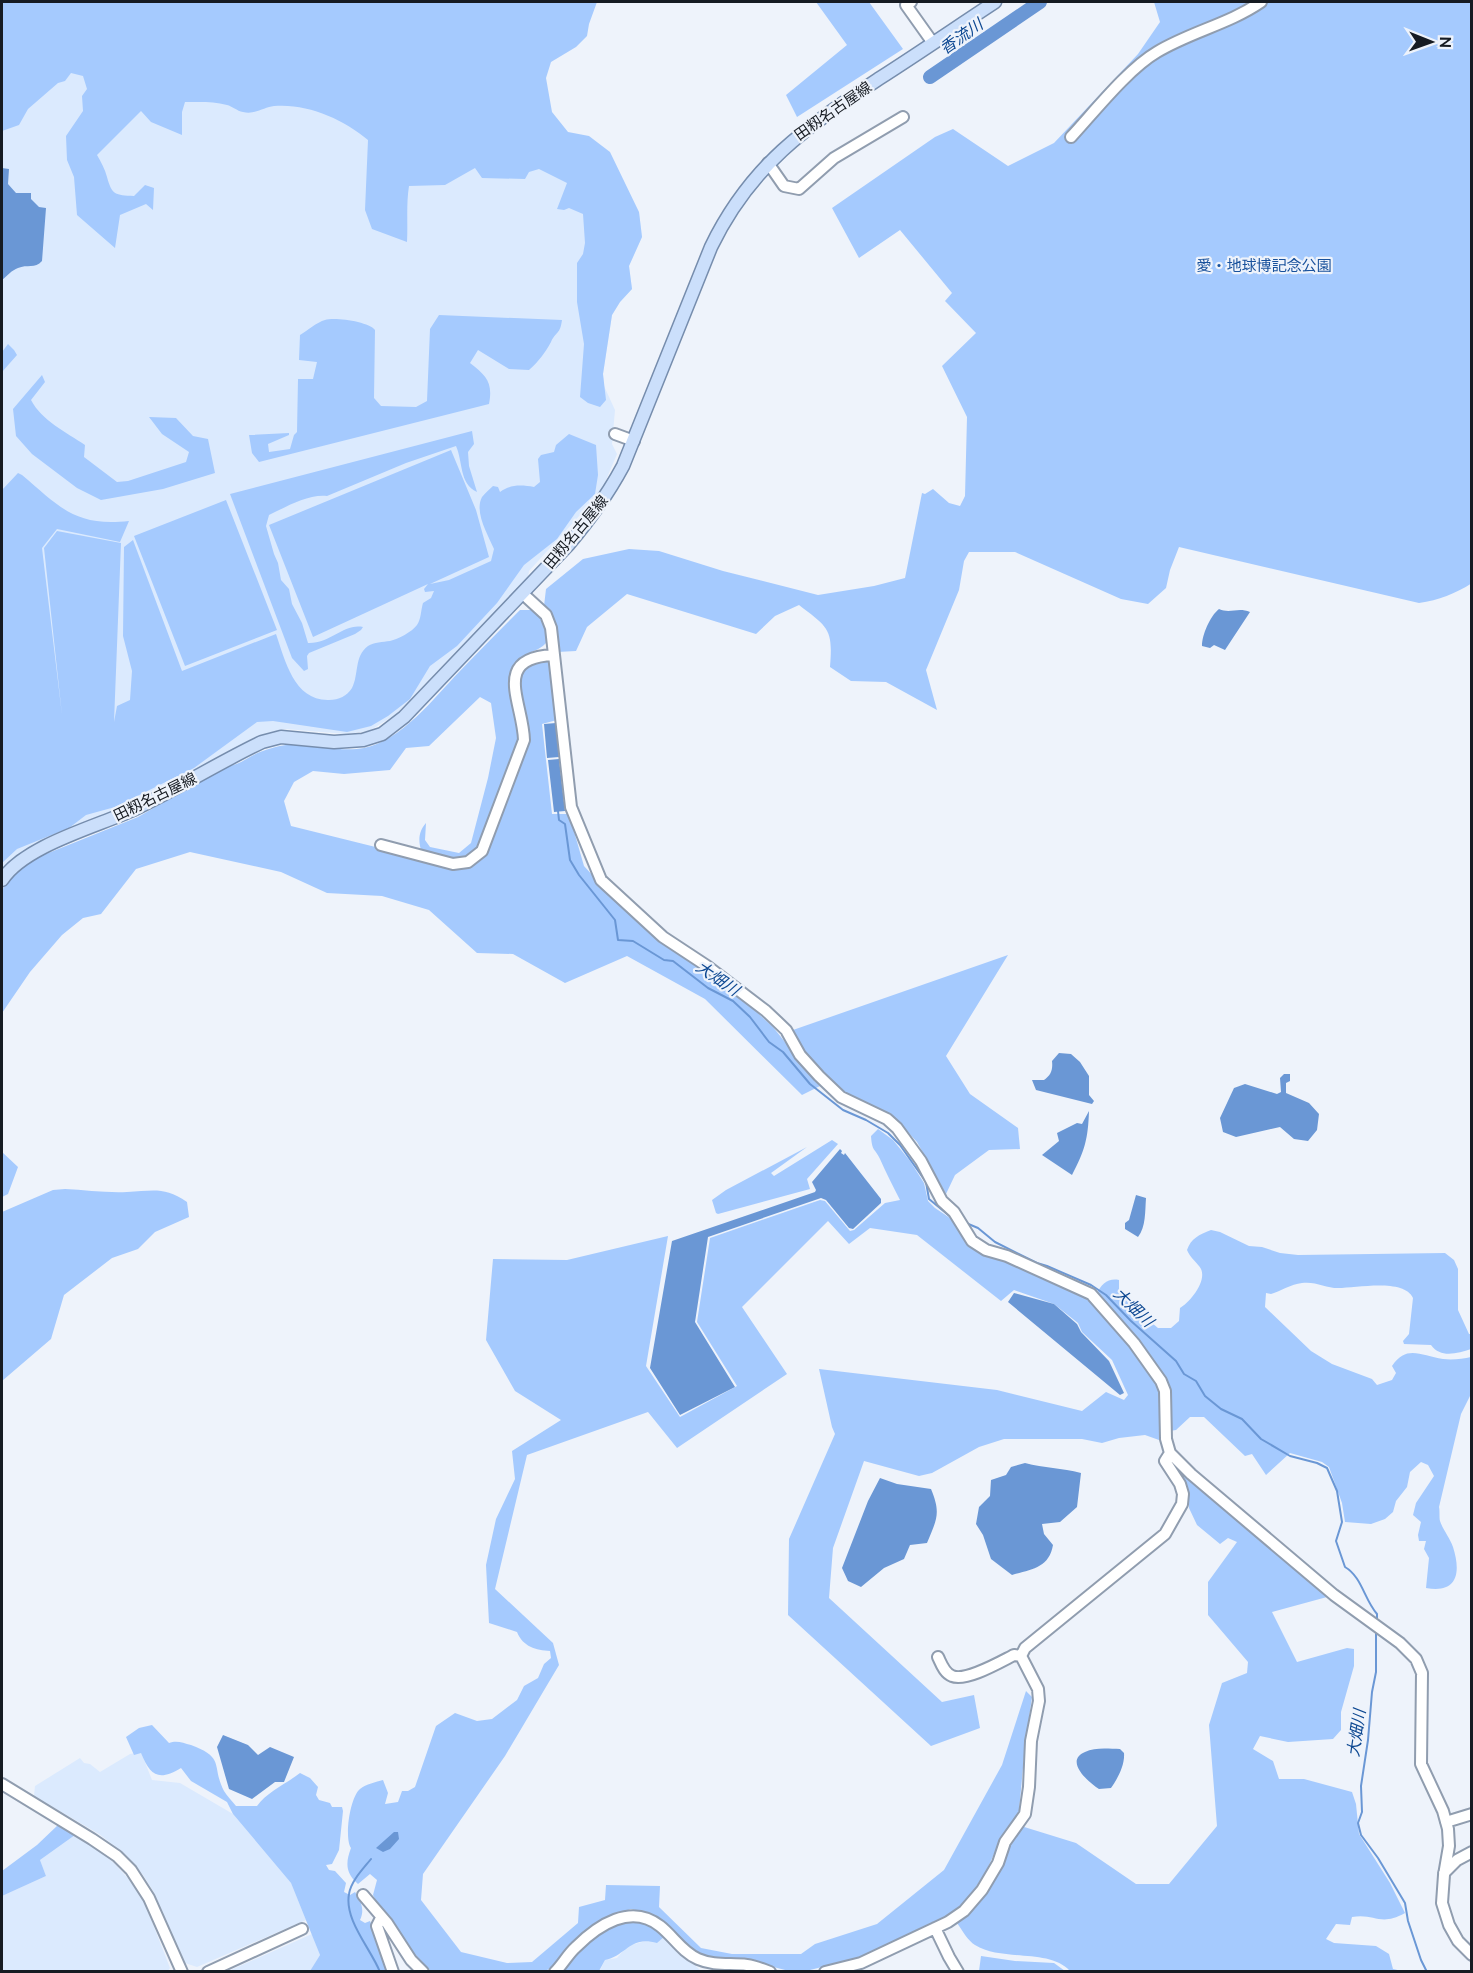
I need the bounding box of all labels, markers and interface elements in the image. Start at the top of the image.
north arrow [1401,12,1461,72]
water label: 香流川 [936,14,987,57]
text: N [1437,36,1455,48]
street label: 田籾名古屋線 [791,78,874,143]
park label: 愛・地球博記念公園 [1196,257,1332,274]
street label: 田籾名古屋線 [540,492,611,572]
street label: 田籾名古屋線 [111,769,199,824]
water label: 大畑川 [693,957,745,1000]
water label: 大畑川 [1110,1284,1159,1332]
water label: 大畑川 [1344,1706,1369,1758]

